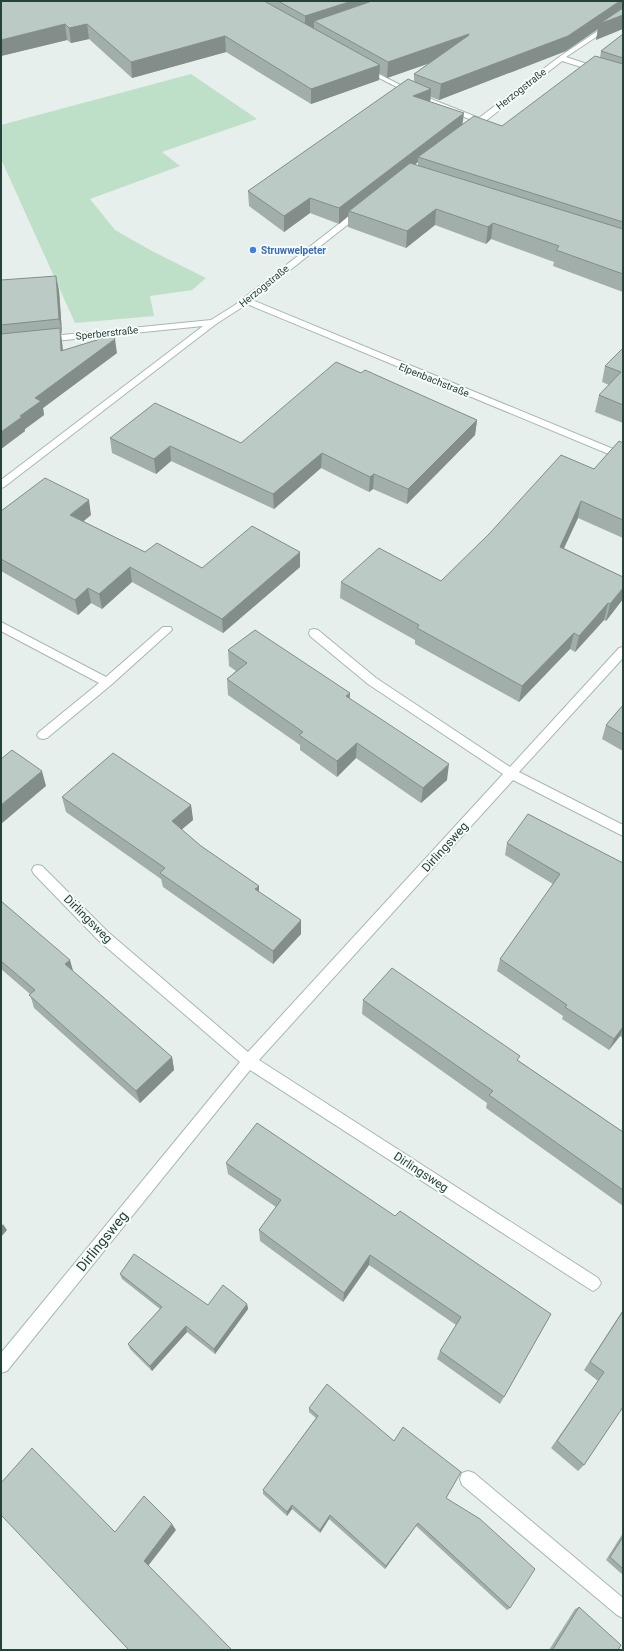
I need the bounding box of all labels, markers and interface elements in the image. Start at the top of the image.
street label: Herzogstraße [494,66,548,112]
marker: Struwwelpeter [248,245,258,255]
place label: Struwwelpeter [261,245,326,256]
street label: Herzogstraße [237,263,291,309]
street label: Sperberstraße [75,324,139,342]
street label: Elpenbachstraße [397,361,471,399]
street label: Dirlingsweg [419,819,471,875]
street label: Dirlingsweg [61,892,115,946]
street label: Dirlingsweg [391,1149,451,1195]
street label: Dirlingsweg [73,1208,131,1274]

